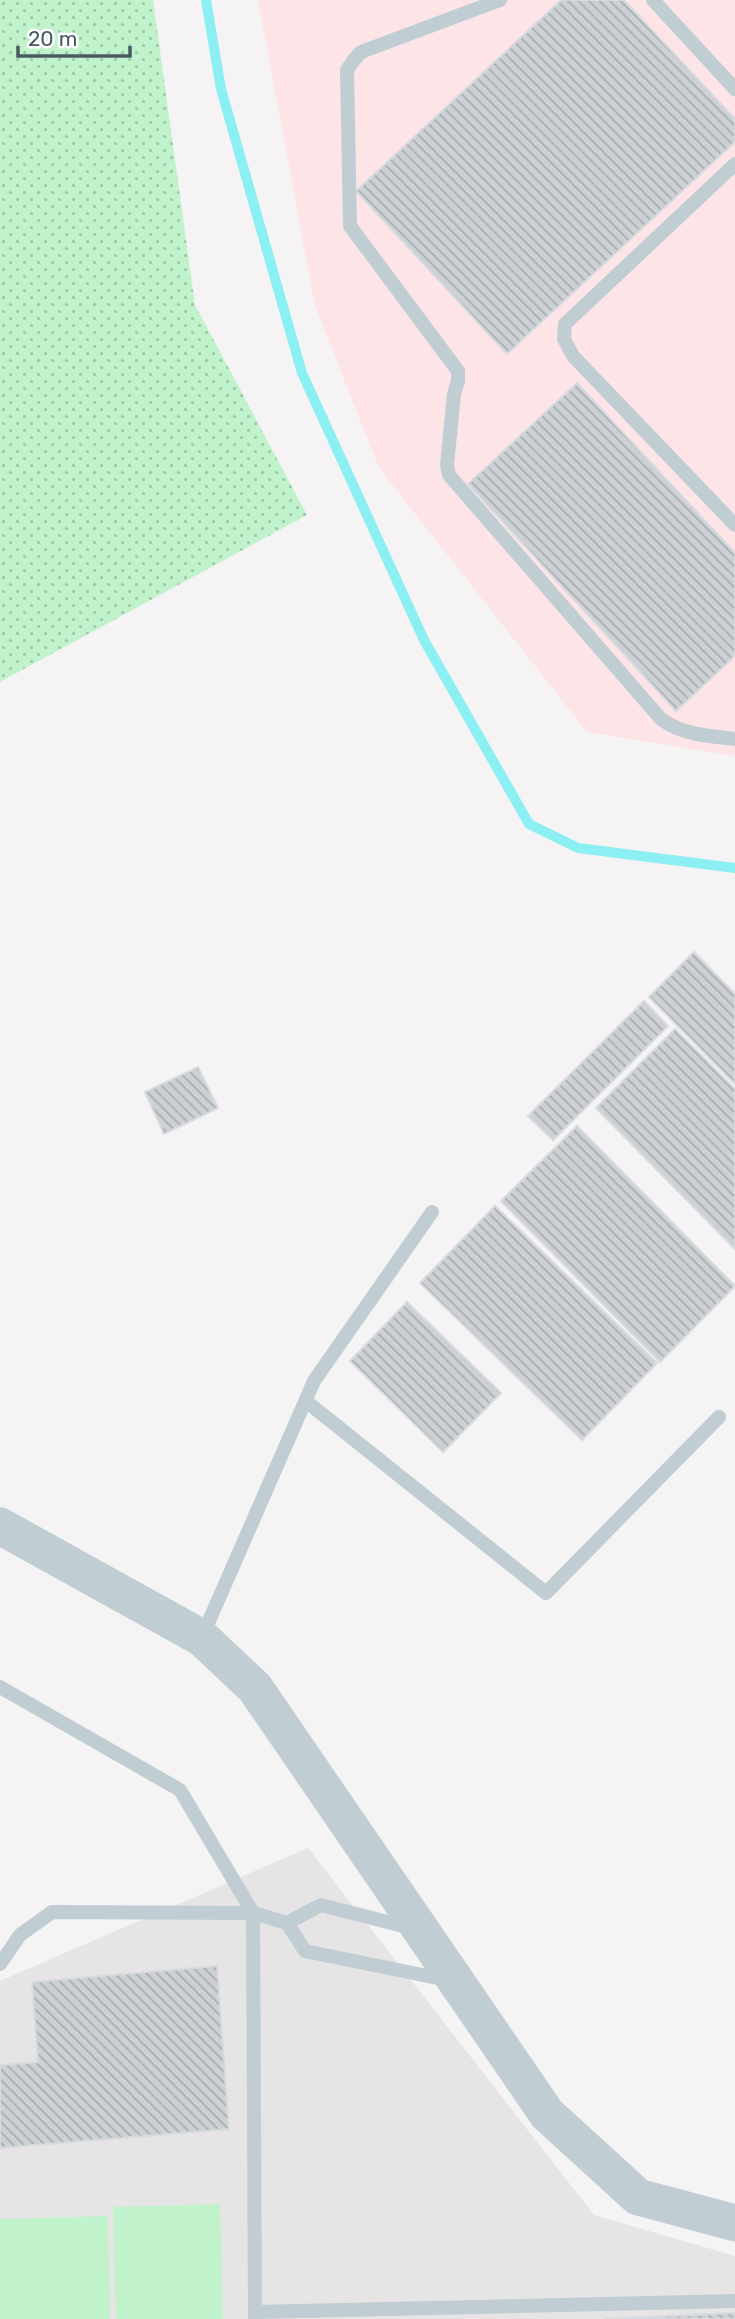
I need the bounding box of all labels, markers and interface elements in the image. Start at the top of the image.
scale bar [18,14,130,58]
text: 20 m [28,26,77,51]

